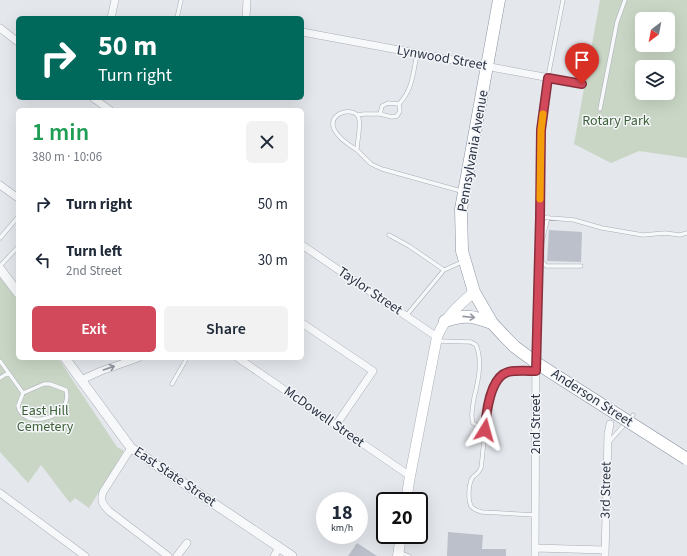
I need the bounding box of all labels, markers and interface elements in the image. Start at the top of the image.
north arrow [635,12,675,52]
map controls [635,12,675,100]
text: 50 m [98,26,157,66]
icon: right [32,32,84,84]
street label: Lynwood Street [395,40,489,76]
pin [565,43,599,84]
icon: arrive [571,49,593,71]
button: layers [635,60,675,100]
text: Turn right [98,63,172,88]
street label: Pennsylvania Avenue [452,89,494,213]
park label: Rotary Park [582,111,650,131]
text: 1 min [32,115,89,150]
button: close [246,121,288,163]
text: 380 m · 10:06 [32,148,102,166]
icon: right [32,193,54,215]
text: Turn right [66,194,132,215]
text: 50 m [258,194,288,215]
text: Turn left [66,241,122,262]
icon: left [32,249,54,271]
text: 30 m [258,250,288,271]
text: 2nd Street [66,262,122,280]
street label: Taylor Street [334,262,406,320]
button: Exit [32,306,156,352]
button: Share [164,306,288,352]
one-way arrow [462,313,475,320]
one-way arrow [102,364,115,371]
street label: Anderson Street [547,364,637,432]
street label: McDowell Street [279,382,369,452]
street label: 2nd Street [526,394,546,454]
park label: East Hill Cemetery [17,401,74,437]
position arrow [464,409,506,451]
street label: East State Street [130,442,220,512]
street label: 3rd Street [596,461,617,519]
speed limit sign: 20 [376,492,428,544]
text: 18 [331,499,353,527]
text: km/h [331,521,353,535]

